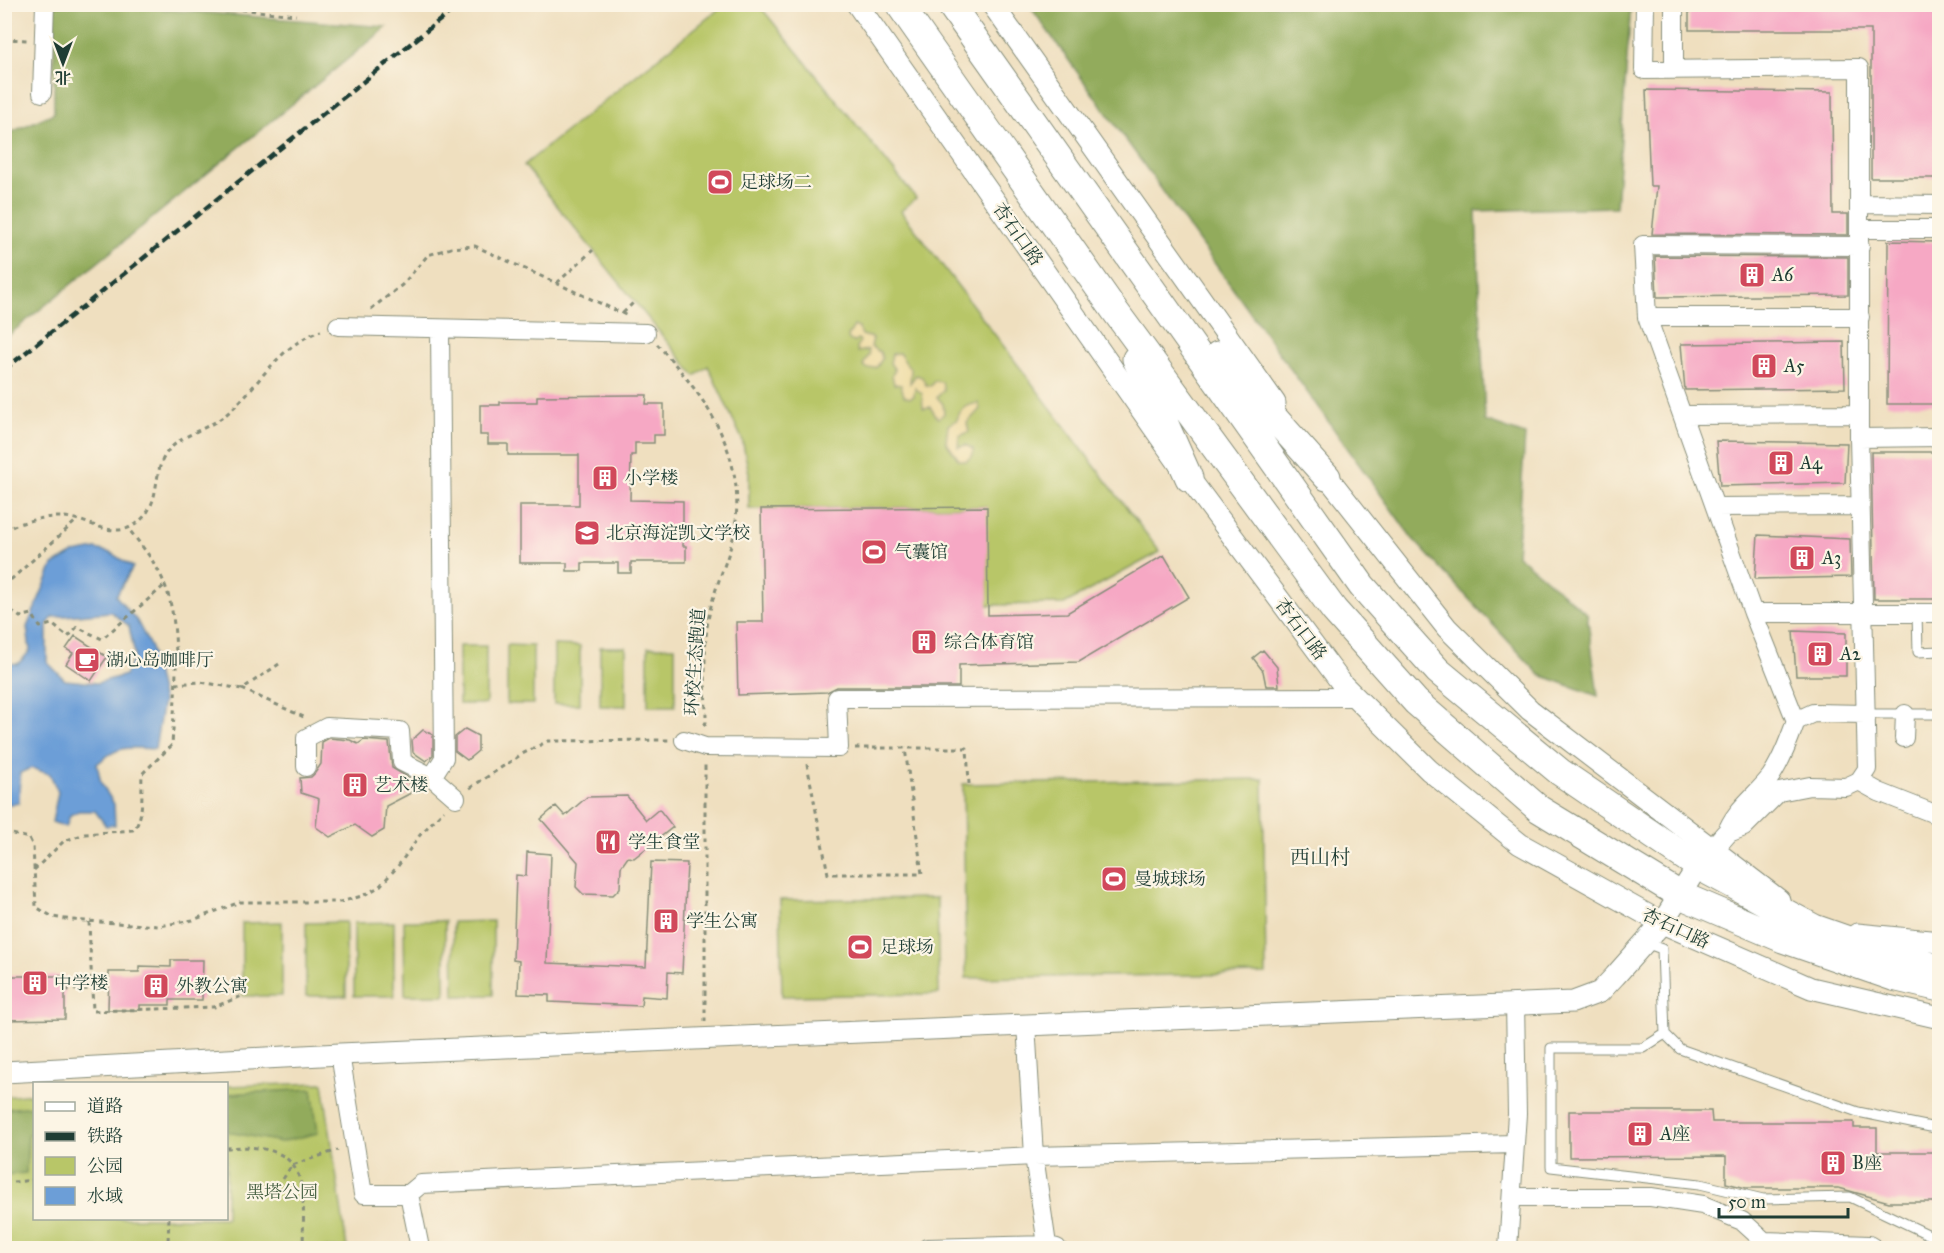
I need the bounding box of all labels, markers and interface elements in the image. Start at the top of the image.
north arrow [33,33,93,93]
text: 北 [55,68,71,87]
sports icon: 足球场二 [705,167,735,197]
place label: 足球场二 [740,171,812,193]
street label: 杏石口路 [988,198,1048,270]
building icon: A6 [1737,260,1767,290]
place label: A6 [1771,264,1794,286]
building icon: A5 [1749,351,1779,381]
place label: A5 [1783,355,1805,377]
building icon: A4 [1766,448,1796,478]
place label: A4 [1799,452,1823,474]
building icon: 小学楼 [590,463,620,493]
place label: 小学楼 [624,467,678,489]
school or university icon: 北京海淀凯文学校 [572,518,602,548]
place label: 北京海淀凯文学校 [606,522,750,544]
sports icon: 气囊馆 [859,537,889,567]
place label: 气囊馆 [894,541,948,563]
building icon: A3 [1787,543,1817,573]
place label: A3 [1821,547,1841,569]
street label: 杏石口路 [1271,594,1331,664]
street label: 环校生态跑道 [680,607,710,717]
building icon: 综合体育馆 [909,627,939,657]
place label: 综合体育馆 [944,631,1034,653]
building icon: A2 [1805,639,1835,669]
place label: A2 [1839,643,1861,665]
cafe icon: 湖心岛咖啡厅 [72,645,102,675]
place label: 湖心岛咖啡厅 [106,649,214,671]
building icon: 艺术楼 [340,770,370,800]
place label: 艺术楼 [374,774,428,796]
restaurant icon: 学生食堂 [593,827,623,857]
place label: 学生食堂 [628,831,700,853]
district label: 西山村 [1290,845,1350,869]
sports icon: 曼城球场 [1099,864,1129,894]
place label: 曼城球场 [1134,868,1206,890]
street label: 杏石口路 [1639,903,1713,953]
building icon: 学生公寓 [651,906,681,936]
place label: 学生公寓 [686,910,758,932]
sports icon: 足球场 [845,932,875,962]
place label: 足球场 [880,936,934,958]
building icon: 中学楼 [20,968,50,998]
building icon: 外教公寓 [141,971,171,1001]
place label: 中学楼 [54,972,108,994]
place label: 外教公寓 [176,975,248,997]
legend [33,1082,228,1220]
text: 道路 [87,1095,123,1117]
building icon: A座 [1625,1119,1655,1149]
place label: A座 [1659,1123,1690,1145]
text: 铁路 [87,1125,123,1147]
building icon: B座 [1818,1148,1848,1178]
place label: B座 [1852,1152,1882,1174]
text: 公园 [87,1155,123,1177]
park label: 黑塔公园 [246,1181,318,1203]
scale bar [1719,1181,1848,1219]
text: 水域 [87,1185,123,1207]
text: 50 m [1728,1191,1766,1213]

